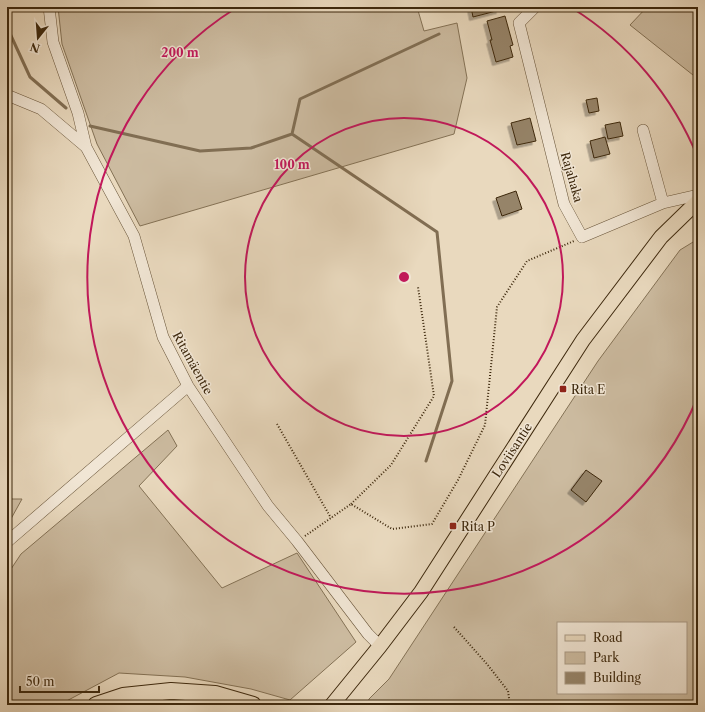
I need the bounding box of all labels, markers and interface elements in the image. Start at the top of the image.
north arrow [18,18,58,58]
text: N [28,39,42,56]
text: 200 m [161,45,199,60]
street label: Rajahaka [558,150,587,205]
text: 100 m [274,157,310,172]
centre of rings [397,270,411,284]
street label: Ritamäentie [170,329,217,397]
place label: Rita E [571,382,605,397]
marker: Rita E [558,384,568,394]
street label: Loviisantie [489,420,535,480]
place label: Rita P [461,519,495,534]
marker: Rita P [448,521,458,531]
legend [557,622,687,694]
text: Road [593,630,623,645]
text: Park [593,650,620,665]
scale bar [20,668,99,694]
text: Building [593,670,641,685]
text: 50 m [26,674,55,689]

